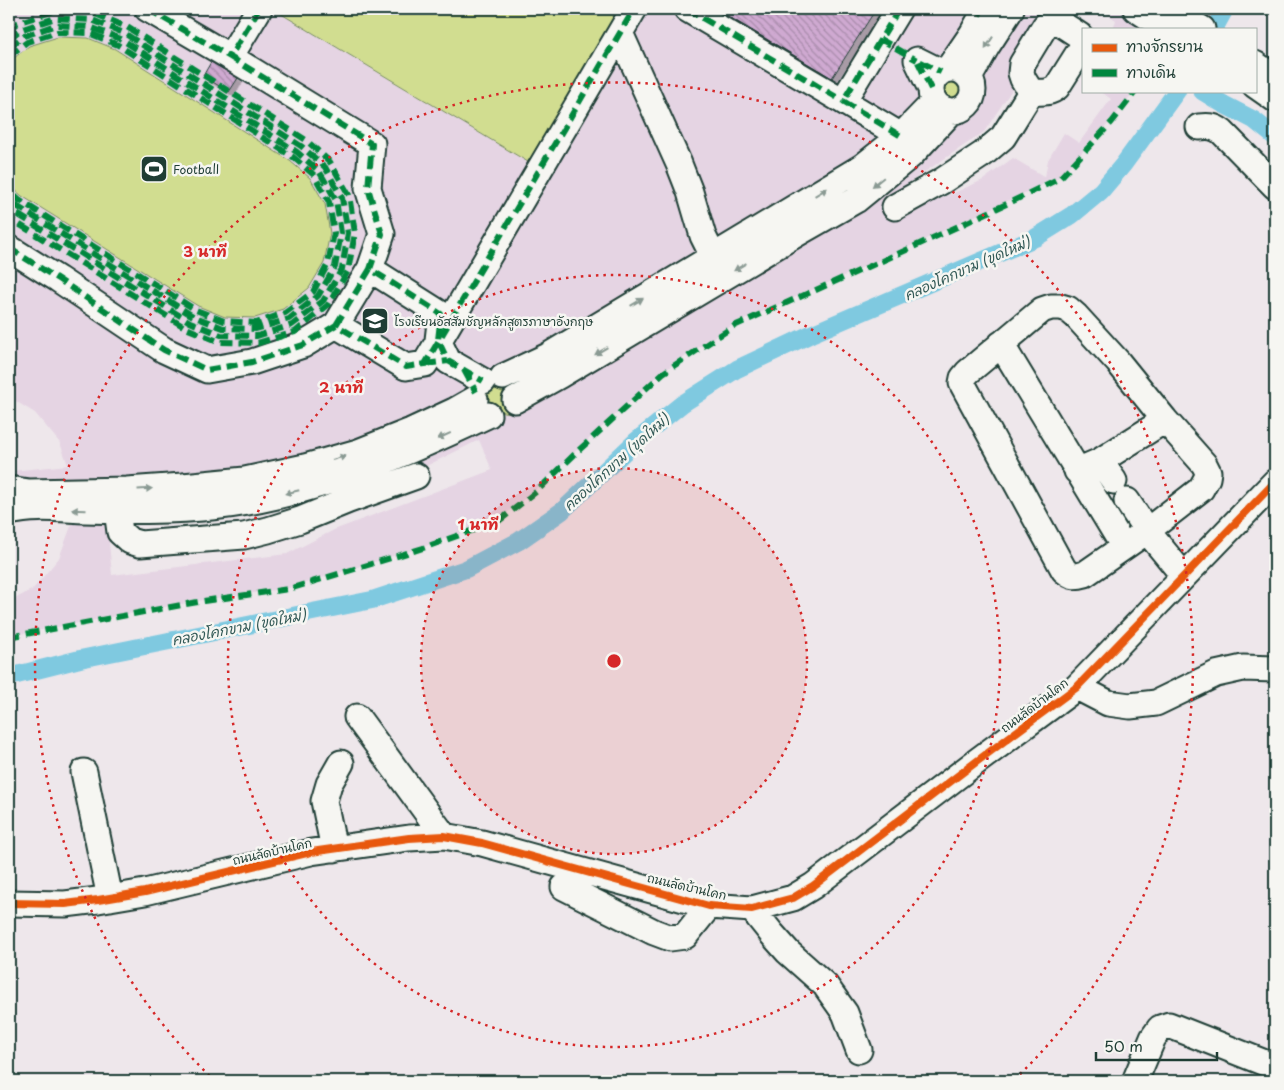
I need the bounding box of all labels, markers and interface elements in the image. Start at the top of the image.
legend [1082,28,1256,92]
text: ทางจักรยาน [1126,34,1203,57]
one-way arrow [984,36,994,50]
text: ทางเดิน [1126,60,1176,83]
sports icon: Football [139,154,169,184]
place label: Football [173,160,219,178]
one-way arrow [872,176,885,187]
one-way arrow [814,187,827,196]
water label: คลองโคกขาม (ขุดใหม่) [901,230,1035,306]
text: 3 นาที [183,239,227,262]
one-way arrow [734,263,747,272]
one-way arrow [630,298,643,307]
school or university icon: โรงเรียนอัสสัมชัญหลักสูตรภาษาอังกฤษ [360,306,390,336]
place label: โรงเรียนอัสสัมชัญหลักสูตรภาษาอังกฤษ [394,312,594,331]
one-way arrow [594,346,607,355]
text: 2 นาที [319,375,363,398]
water label: คลองโคกขาม (ขุดใหม่) [558,408,675,516]
one-way arrow [437,432,451,440]
one-way arrow [332,453,347,461]
one-way arrow [137,484,153,492]
one-way arrow [285,488,300,496]
one-way arrow [70,506,86,514]
text: 1 นาที [458,512,499,535]
water label: คลองโคกขาม (ขุดใหม่) [170,603,309,651]
centre of rings [605,652,623,670]
street label: ถนนลัดบ้านโคก [996,673,1072,737]
street label: ถนนลัดบ้านโคก [231,833,313,869]
street label: ถนนลัดบ้านโคก [646,868,728,904]
scale bar [1096,1030,1218,1062]
text: 50 m [1104,1034,1143,1057]

